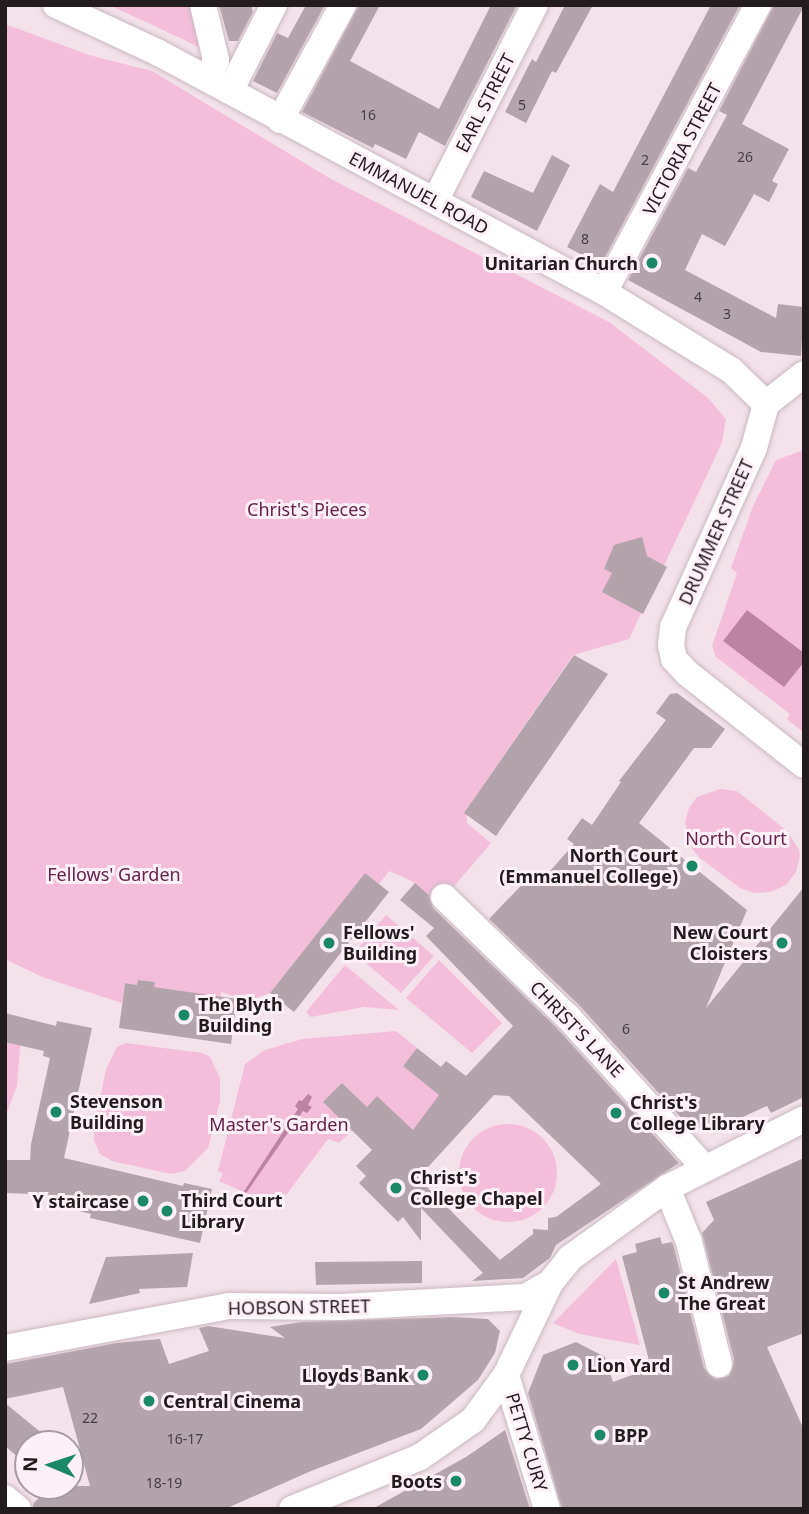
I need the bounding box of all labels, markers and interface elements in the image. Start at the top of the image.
street label: EARL STREET [451,50,519,156]
street label: VICTORIA STREET [638,79,726,219]
house number: 5 [518,97,526,113]
house number: 16 [360,107,376,123]
street label: EMMANUEL ROAD [346,147,492,239]
house number: 26 [737,149,753,165]
house number: 2 [641,152,649,168]
house number: 8 [581,231,589,247]
place label: Unitarian Church [484,252,638,274]
marker: Unitarian Church [644,255,660,271]
house number: 4 [694,289,702,305]
house number: 3 [723,306,731,322]
street label: DRUMMER STREET [674,456,758,608]
park label: Christ's Pieces [247,498,367,520]
park label: North Court [685,827,787,849]
place label: North Court (Emmanuel College) [499,845,678,888]
marker: North Court (Emmanuel College) [684,858,700,874]
park label: Fellows' Garden [47,863,181,885]
place label: Fellows' Building [343,922,417,964]
place label: New Court Cloisters [673,922,768,964]
marker: Fellows' Building [321,935,337,951]
marker: New Court Cloisters [774,935,790,951]
street label: CHRIST'S LANE [526,976,628,1082]
place label: The Blyth Building [198,994,283,1036]
marker: The Blyth Building [176,1007,192,1023]
house number: 6 [622,1021,630,1037]
place label: Stevenson Building [70,1091,163,1134]
place label: Christ's College Library [630,1092,765,1134]
marker: Stevenson Building [48,1104,64,1120]
marker: Christ's College Library [608,1105,624,1121]
park label: Master's Garden [209,1113,349,1135]
place label: Christ's College Chapel [410,1167,543,1210]
marker: Christ's College Chapel [388,1180,404,1196]
place label: Y staircase [33,1190,129,1212]
place label: Third Court Library [181,1190,283,1232]
marker: Y staircase [135,1193,151,1209]
marker: Third Court Library [159,1203,175,1219]
place label: St Andrew The Great [678,1272,769,1314]
marker: St Andrew The Great [656,1285,672,1301]
street label: HOBSON STREET [228,1295,370,1319]
place label: Lion Yard [587,1354,670,1376]
marker: Lion Yard [565,1357,581,1373]
place label: Lloyds Bank [302,1364,409,1386]
marker: Lloyds Bank [415,1367,431,1383]
place label: Central Cinema [163,1390,301,1412]
street label: PETTY CURY [502,1390,552,1494]
marker: Central Cinema [141,1393,157,1409]
house number: 22 [82,1410,98,1426]
place label: BPP [614,1424,648,1446]
marker: BPP [592,1427,608,1443]
north arrow [14,1430,84,1500]
house number: 16-17 [167,1431,203,1447]
text: N [17,1456,43,1473]
place label: Boots [391,1470,442,1492]
marker: Boots [448,1473,464,1489]
house number: 18-19 [146,1475,182,1491]

